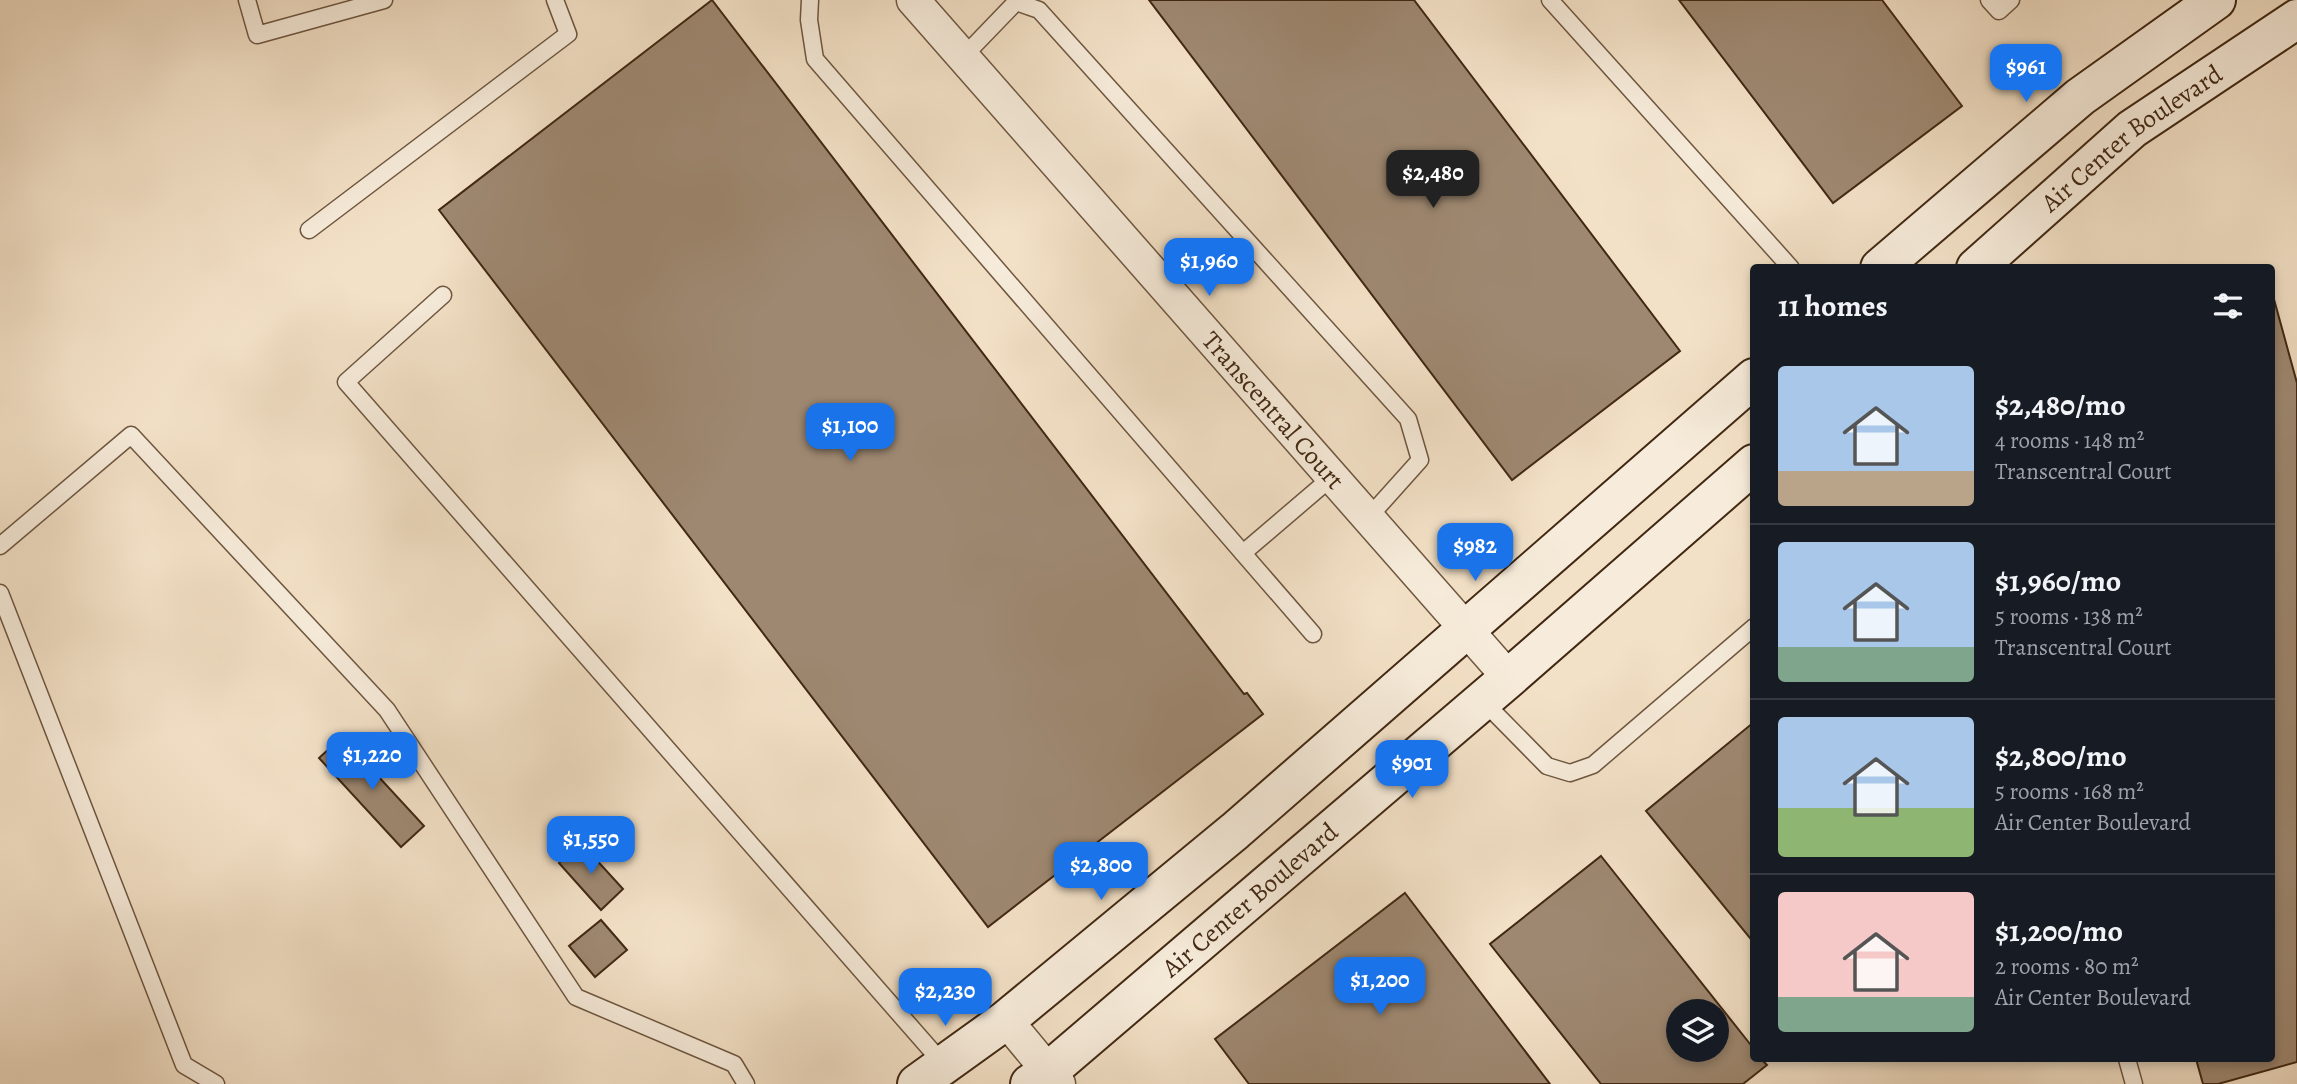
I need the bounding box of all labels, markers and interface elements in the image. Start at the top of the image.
pin: $961 [1985,44,2067,104]
text: $961 [2006,51,2046,82]
street label: Air Center Boulevard [2033,56,2229,220]
pin: $2,480 [1376,150,1490,210]
text: $2,480 [1402,157,1464,188]
pin: $1,960 [1152,238,1266,298]
text: $1,960 [1180,245,1238,276]
text: 11 homes [1778,286,1888,326]
icon: filters [2209,287,2247,325]
street label: Transcentral Court [1194,323,1353,497]
text: $2,480/mo [1995,385,2126,425]
icon: home [1834,394,1918,478]
pin: $1,100 [793,404,907,463]
text: $1,100 [822,410,878,441]
text: 4 rooms · 148 m² [1995,425,2144,456]
text: Transcentral Court [1995,456,2172,487]
pin: $982 [1434,524,1516,583]
text: $982 [1453,530,1497,561]
text: $1,960/mo [1995,561,2121,601]
icon: home [1834,570,1918,654]
text: 5 rooms · 138 m² [1995,601,2143,632]
text: Transcentral Court [1995,632,2172,663]
pin: $1,220 [315,732,429,792]
text: $2,800/mo [1995,736,2127,776]
text: $1,220 [343,739,401,770]
pin: $901 [1371,740,1453,800]
icon: home [1834,745,1918,829]
text: $901 [1391,747,1433,778]
text: 5 rooms · 168 m² [1995,776,2144,807]
text: Air Center Boulevard [1995,807,2191,838]
street label: Air Center Boulevard [1153,814,1345,985]
pin: $1,550 [534,816,648,876]
text: $1,550 [563,823,619,854]
pin: $2,800 [1044,842,1158,902]
text: $2,800 [1070,849,1132,880]
text: $1,200/mo [1995,911,2123,951]
icon: home [1834,920,1918,1004]
text: 2 rooms · 80 m² [1995,951,2139,982]
pin: $1,200 [1323,958,1437,1017]
text: $1,200 [1350,964,1410,995]
pin: $2,230 [888,968,1002,1028]
text: $2,230 [915,975,975,1006]
text: Air Center Boulevard [1995,982,2191,1013]
map controls [1666,999,1729,1062]
button: layers [1666,999,1729,1062]

